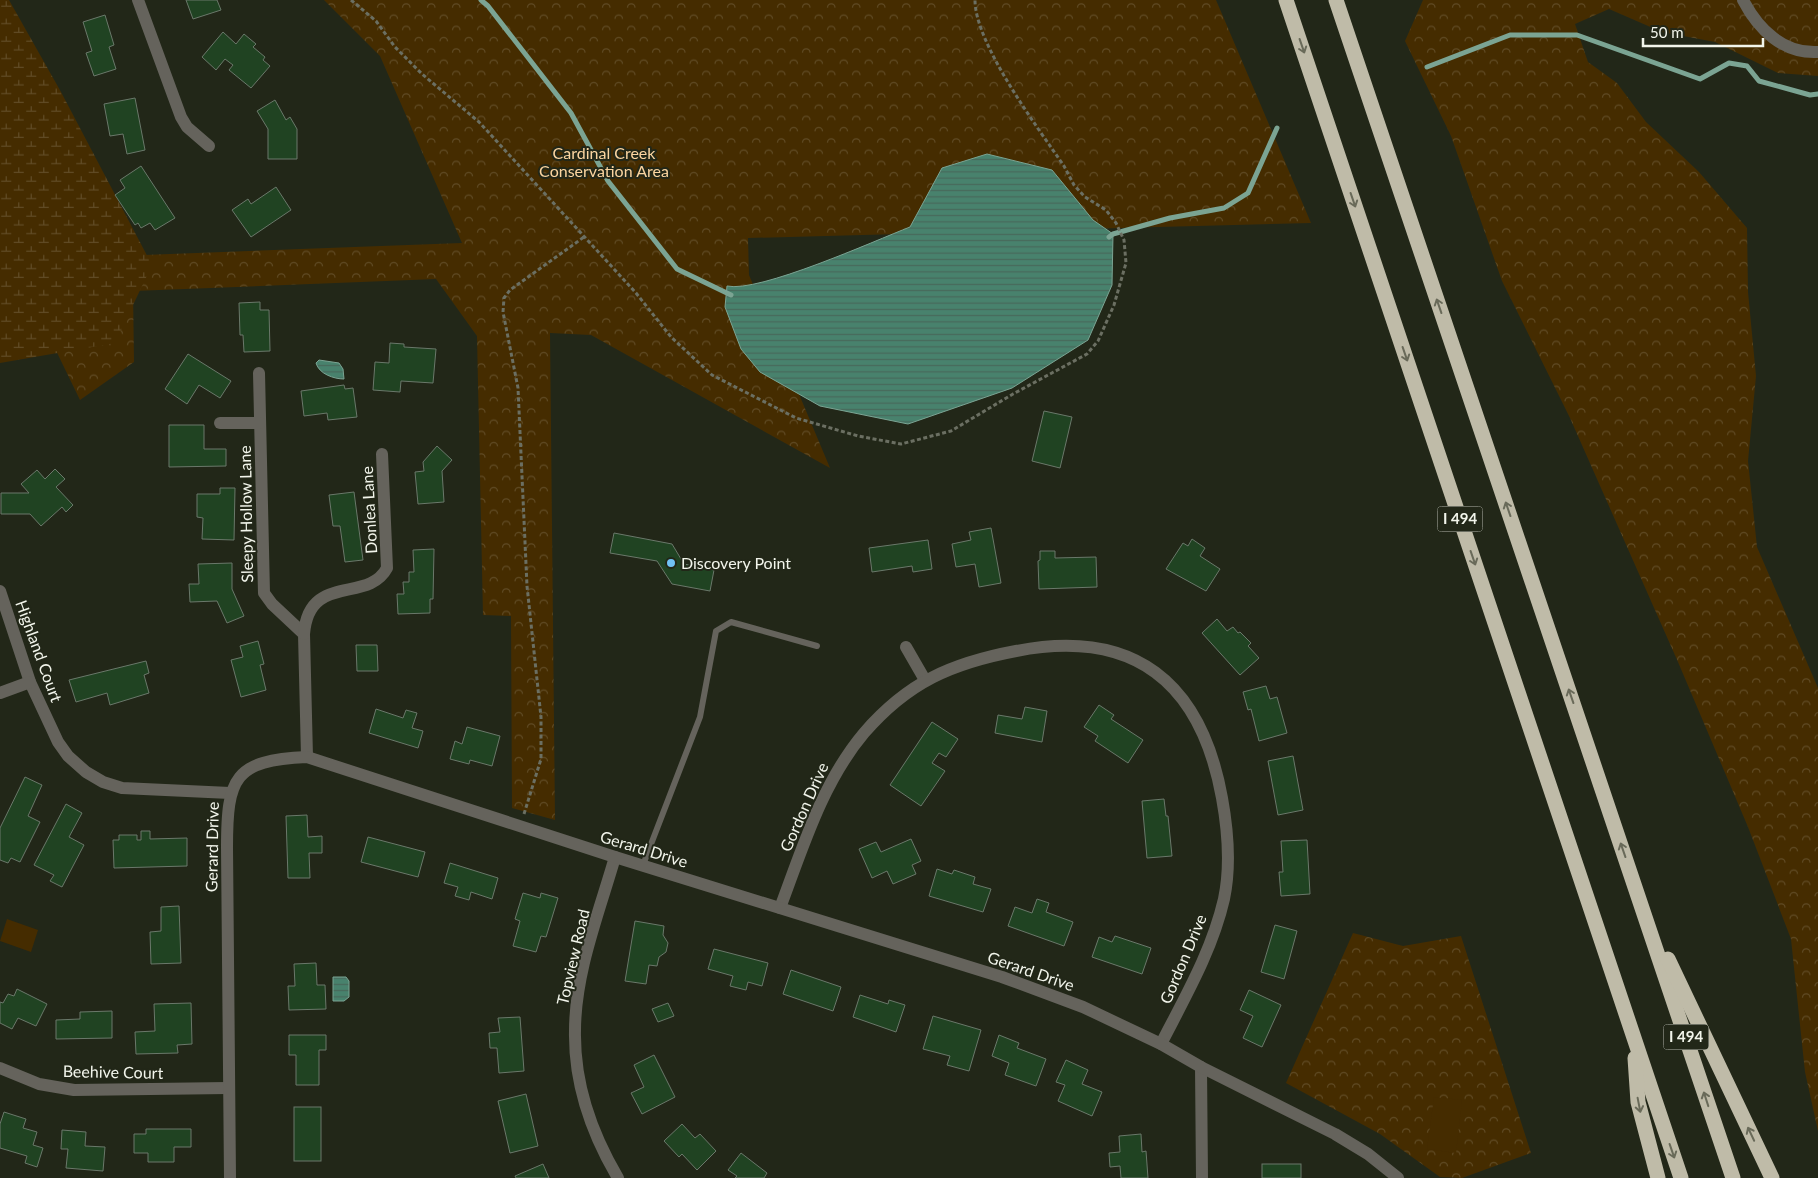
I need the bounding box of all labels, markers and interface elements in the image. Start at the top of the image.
scale bar [1643,15,1763,47]
text: 50 m [1650,23,1684,41]
one-way arrow [1298,38,1307,54]
park label: Cardinal Creek Conservation Area [539,143,669,180]
one-way arrow [1349,192,1359,208]
one-way arrow [1434,298,1443,314]
one-way arrow [1401,346,1410,362]
street label: Sleepy Hollow Lane [235,445,256,583]
street label: Donlea Lane [357,466,380,554]
one-way arrow [1503,502,1512,518]
road number: I 494 [1438,506,1482,532]
one-way arrow [1469,550,1479,566]
place label: Discovery Point [681,553,791,572]
marker: Discovery Point [665,557,677,569]
street label: Highland Court [12,597,67,705]
one-way arrow [1566,689,1575,705]
street label: Gordon Drive [775,759,832,854]
street label: Gerard Drive [201,802,222,892]
street label: Gerard Drive [598,826,690,871]
one-way arrow [1618,843,1627,859]
street label: Topview Road [552,907,593,1007]
street label: Gordon Drive [1155,911,1210,1006]
street label: Gerard Drive [985,947,1077,994]
road number: I 494 [1664,1024,1708,1050]
street label: Beehive Court [63,1061,164,1082]
one-way arrow [1701,1091,1710,1107]
one-way arrow [1635,1096,1645,1112]
one-way arrow [1746,1127,1755,1142]
one-way arrow [1668,1143,1677,1159]

